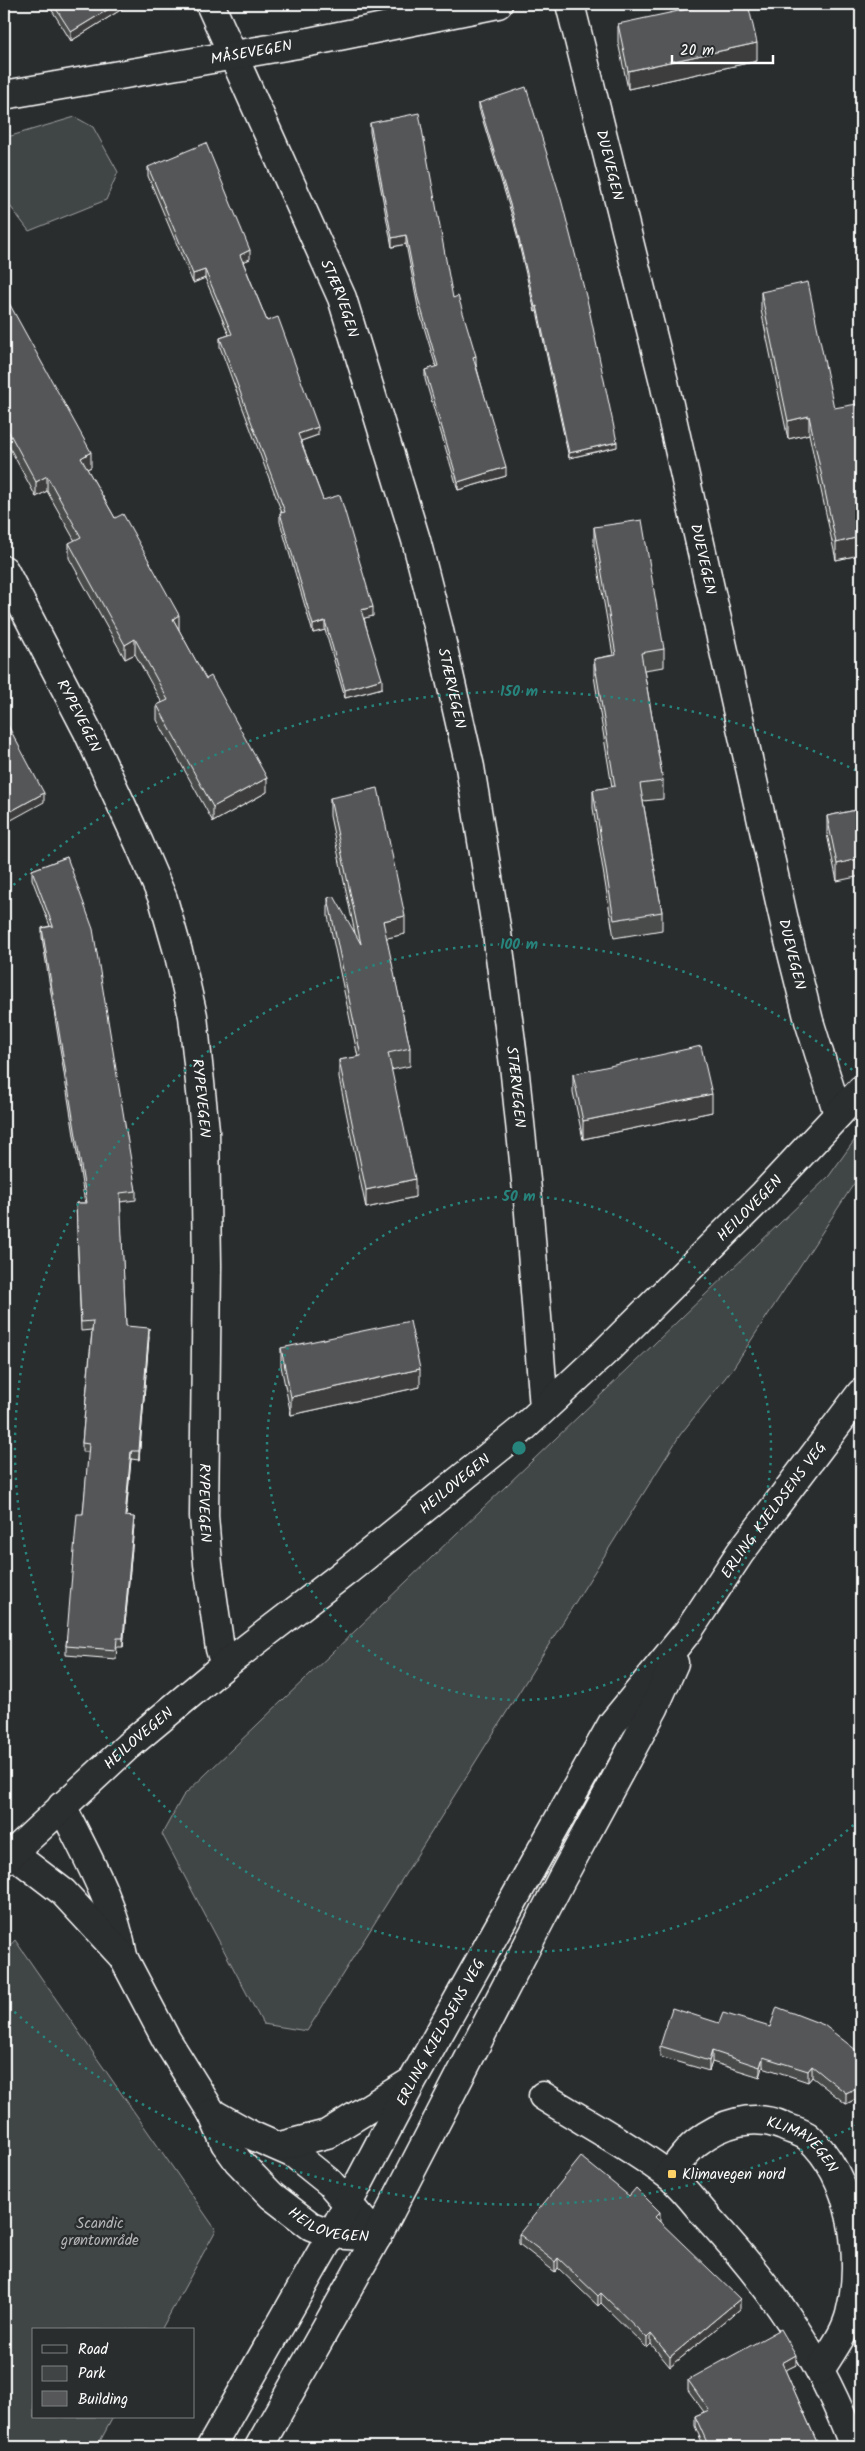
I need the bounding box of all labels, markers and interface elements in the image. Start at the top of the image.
scale bar [672,32,774,64]
street label: MÅSEVEGEN [209,34,294,72]
text: 20 m [680,39,714,63]
street label: DUEVEGEN [589,127,629,203]
street label: STÆRVEGEN [313,256,364,341]
street label: DUEVEGEN [683,521,722,597]
street label: STÆRVEGEN [430,646,472,731]
street label: RYPEVEGEN [50,675,107,757]
text: 150 m [500,680,538,704]
street label: DUEVEGEN [771,917,812,993]
text: 100 m [500,933,538,957]
street label: STÆRVEGEN [499,1045,531,1129]
street label: RYPEVEGEN [185,1058,216,1138]
street label: HEILOVEGEN [711,1170,789,1248]
text: 50 m [501,1185,536,1209]
street label: ERLING KJELDSENS VEG [715,1437,833,1584]
centre of rings [510,1439,528,1457]
street label: HEILOVEGEN [414,1448,496,1521]
street label: RYPEVEGEN [191,1463,217,1544]
street label: HEILOVEGEN [99,1702,179,1776]
street label: ERLING KJELDSENS VEG [390,1955,492,2110]
street label: KLIMAVEGEN [764,2110,844,2178]
place label: Klimavegen nord [682,2163,786,2187]
marker: Klimavegen nord [666,2168,678,2180]
street label: HEILOVEGEN [282,2201,370,2249]
park label: Scandic grøntområde [60,2212,139,2253]
legend [32,2328,195,2418]
text: Road [78,2338,109,2362]
text: Park [78,2362,106,2386]
text: Building [78,2388,128,2412]

